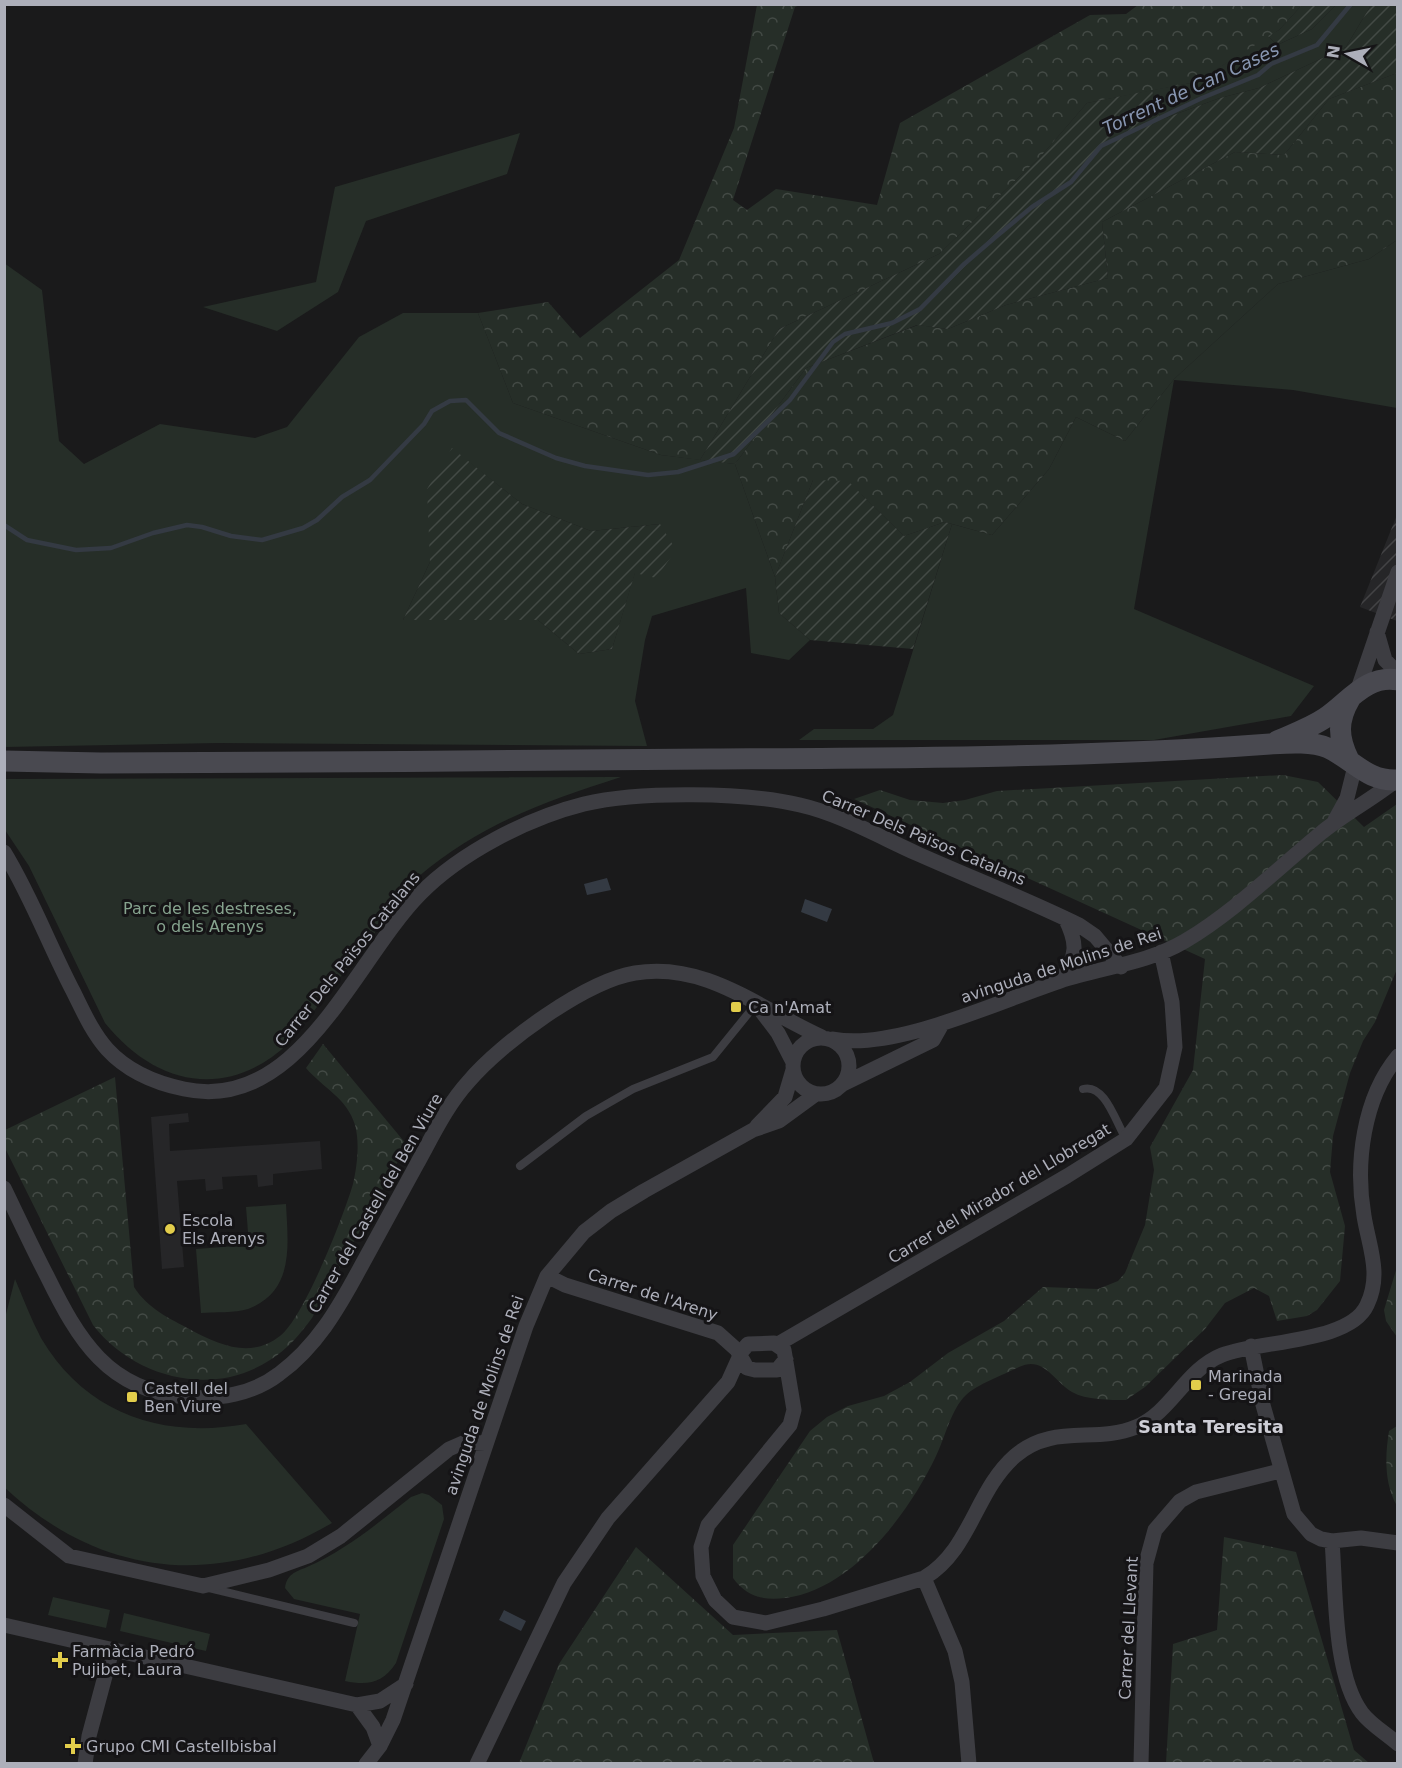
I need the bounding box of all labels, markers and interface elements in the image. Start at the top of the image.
north arrow [1318,24,1378,84]
water label: Torrent de Can Cases [1099,38,1282,139]
text: N [1323,44,1344,60]
street label: Carrer Dels Països Catalans [819,786,1029,889]
street label: Carrer Dels Països Catalans [271,868,424,1051]
park label: Parc de les destreses, o dels Arenys [123,899,297,936]
street label: avinguda de Molins de Rei [958,924,1164,1007]
place label: Ca n'Amat [748,998,831,1017]
marker: Ca n'Amat [729,1000,743,1014]
street label: Carrer del Castell del Ben Viure [305,1090,446,1317]
street label: Carrer del Mirador del Llobregat [885,1119,1114,1267]
place label: Escola Els Arenys [182,1211,265,1248]
marker: Escola Els Arenys [163,1222,177,1236]
street label: Carrer de l'Areny [585,1264,720,1324]
street label: avinguda de Molins de Rei [441,1293,528,1498]
place label: Marinada - Gregal [1208,1367,1283,1404]
marker: Marinada - Gregal [1189,1378,1203,1392]
place label: Castell del Ben Viure [144,1379,228,1416]
marker: Castell del Ben Viure [125,1390,139,1404]
district label: Santa Teresita [1138,1416,1284,1437]
street label: Carrer del Llevant [1115,1556,1142,1700]
place label: Farmàcia Pedró Pujibet, Laura [72,1642,194,1679]
marker: Farmàcia Pedró Pujibet, Laura [53,1653,67,1667]
marker: Grupo CMI Castellbisbal [64,1737,82,1755]
place label: Grupo CMI Castellbisbal [86,1737,277,1756]

